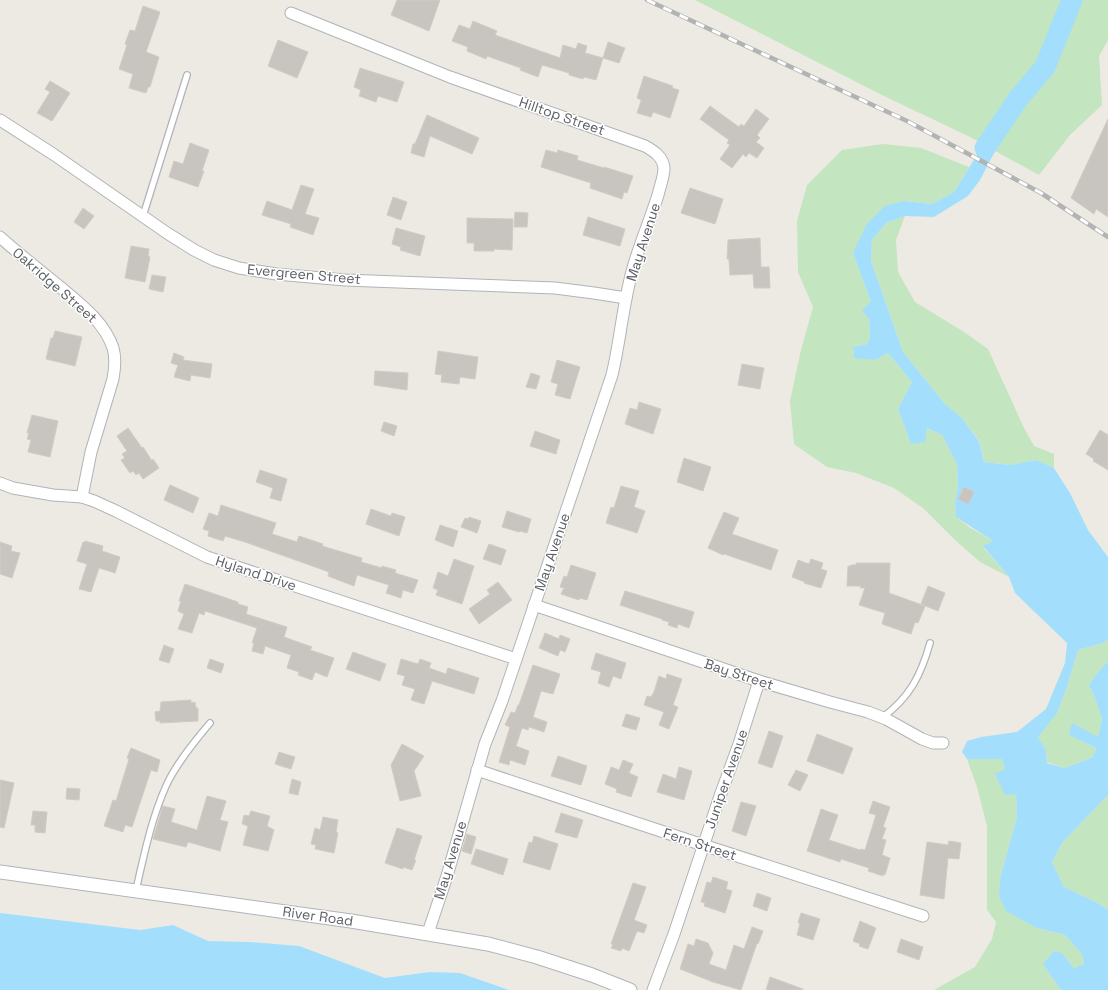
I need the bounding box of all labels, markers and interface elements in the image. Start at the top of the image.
street label: Hilltop Street [517,93,607,139]
street label: May Avenue [622,201,664,283]
street label: Oakridge Street [9,243,101,327]
street label: Evergreen Street [246,260,362,288]
street label: May Avenue [530,511,574,593]
street label: Hyland Drive [213,551,299,595]
street label: Bay Street [702,654,776,694]
street label: Juniper Avenue [701,727,751,831]
street label: May Avenue [429,818,471,902]
street label: Fern Street [661,824,739,864]
street label: River Road [282,902,354,930]

